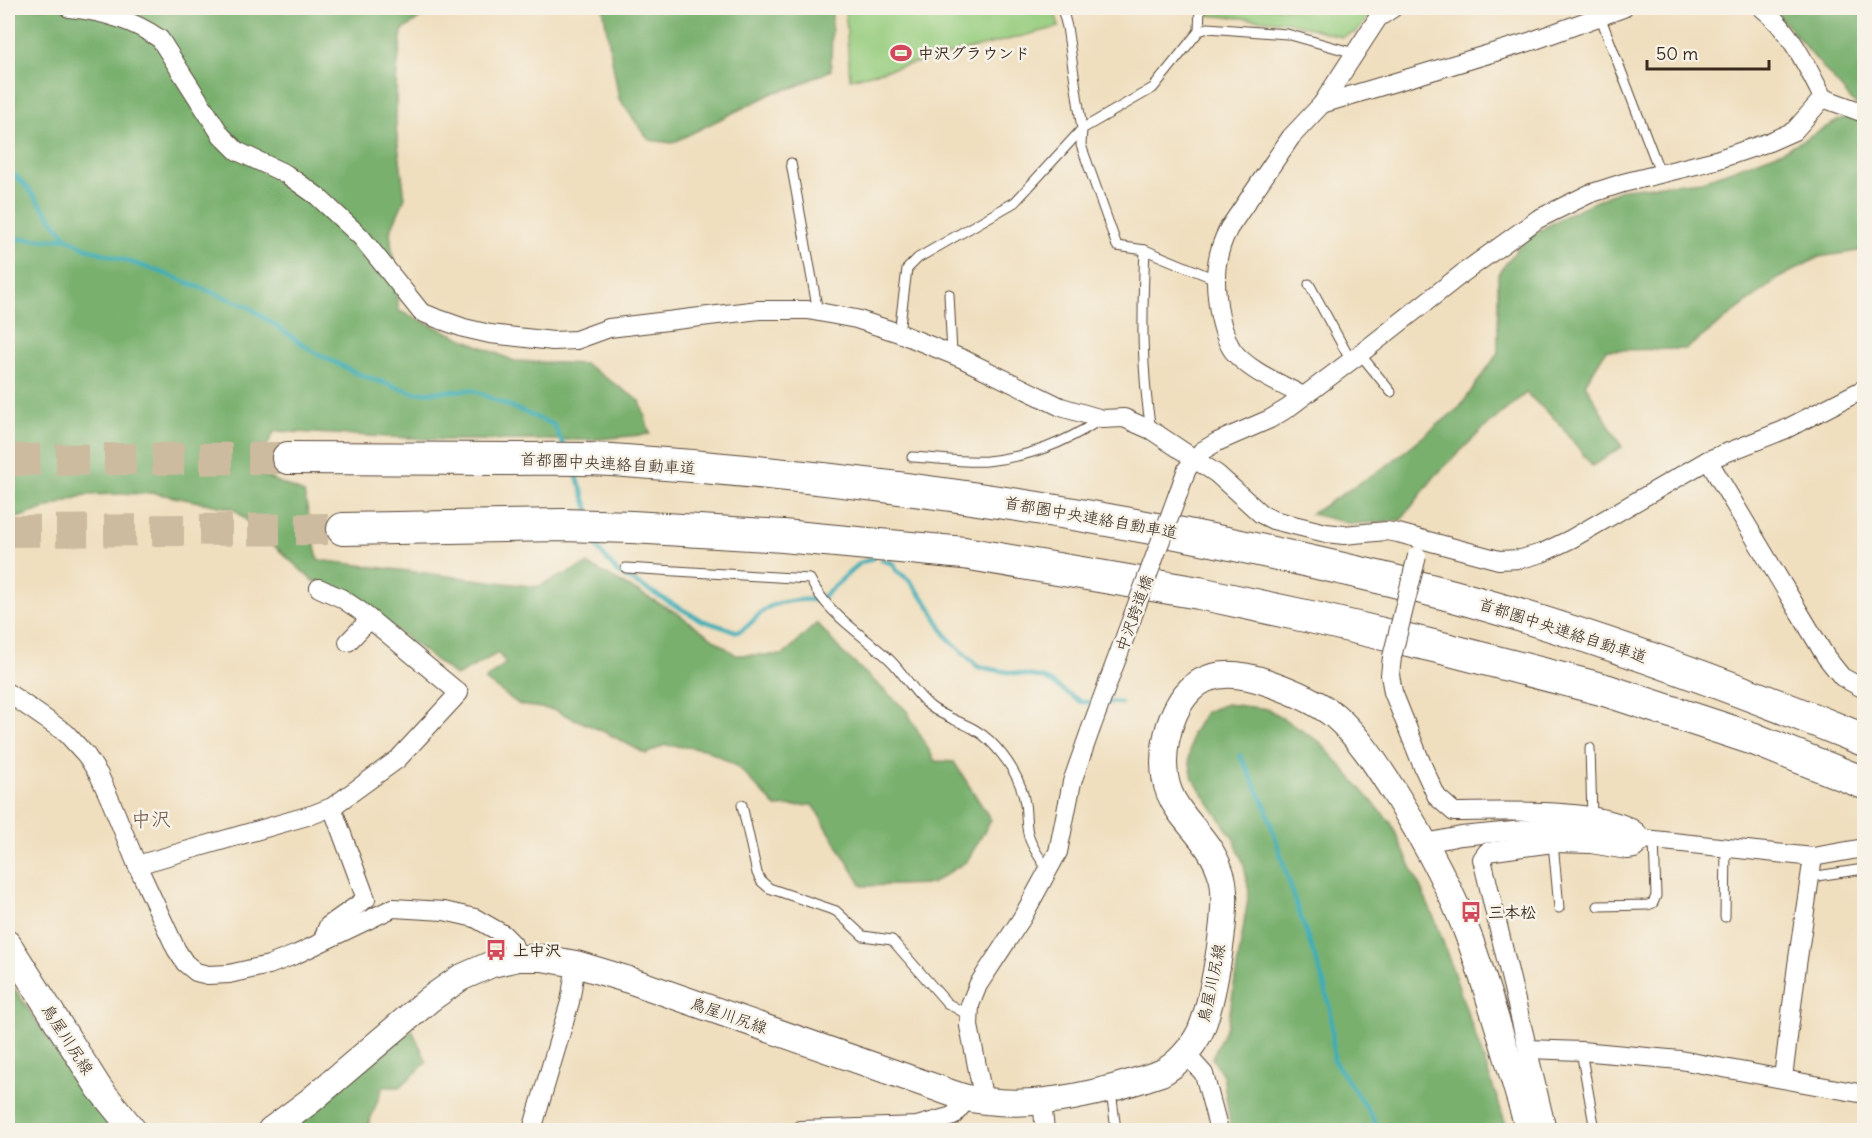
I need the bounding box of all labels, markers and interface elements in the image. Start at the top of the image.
scale bar [1647,33,1768,71]
sports icon: 中沢グラウンド [889,41,913,65]
text: 50 m [1656,42,1698,65]
place label: 中沢グラウンド [918,43,1030,63]
street label: 首都圏中央連絡自動車道 [520,448,696,478]
street label: 首都圏中央連絡自動車道 [1003,492,1179,542]
street label: 中沢跨道橋 [1111,572,1157,654]
street label: 首都圏中央連絡自動車道 [1476,593,1650,667]
district label: 中沢 [131,806,171,831]
bus stop icon: 三本松 [1459,900,1483,924]
place label: 三本松 [1488,902,1536,922]
bus stop icon: 上中沢 [484,938,508,962]
place label: 上中沢 [513,940,561,960]
street label: 鳥屋川尻線 [1193,942,1229,1024]
street label: 鳥屋川尻線 [688,993,770,1037]
street label: 鳥屋川尻線 [38,1000,98,1078]

